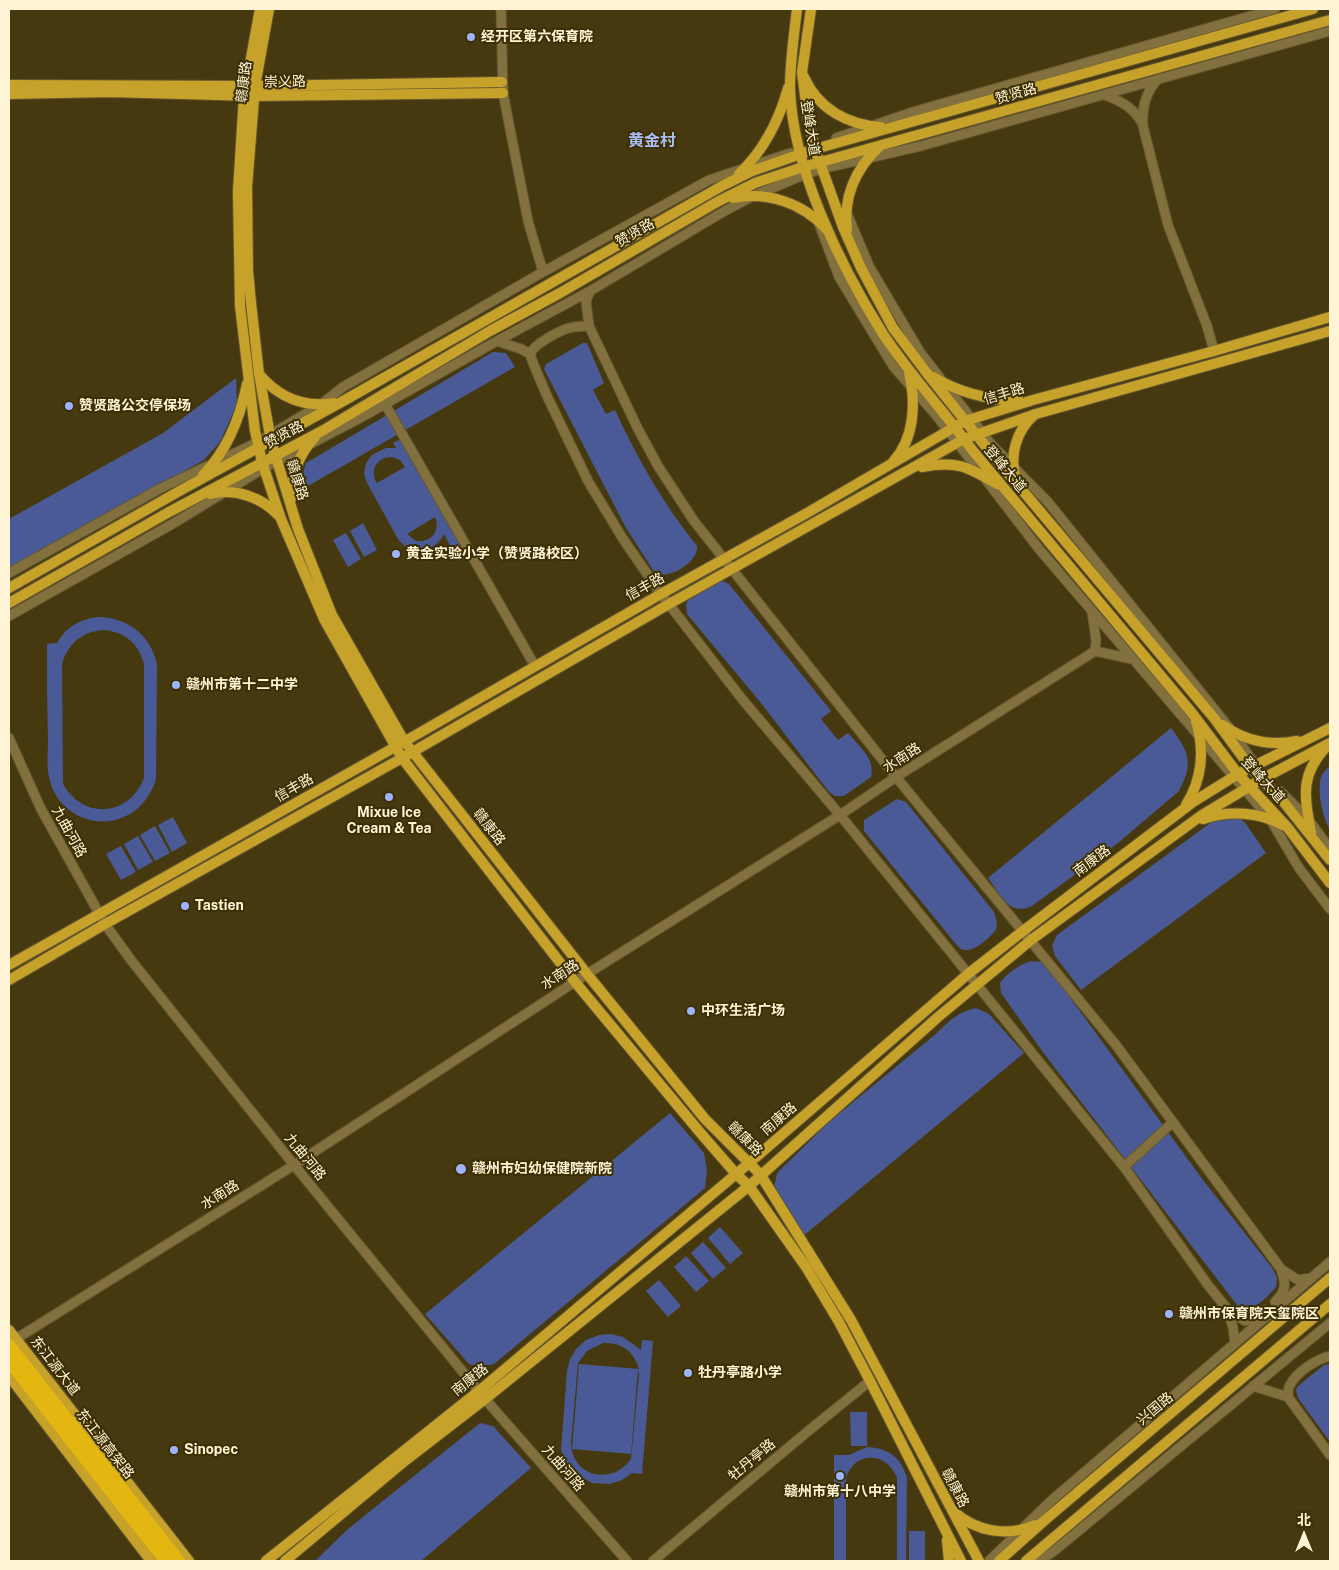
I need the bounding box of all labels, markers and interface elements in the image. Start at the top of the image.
place label: 经开区第六保育院 [481,29,593,45]
marker: 经开区第六保育院 [465,31,477,43]
street label: 赣康路 [233,60,255,104]
street label: 崇义路 [264,73,306,91]
street label: 赞贤路 [993,80,1039,108]
street label: 登峰大道 [797,99,823,157]
district label: 黄金村 [628,131,676,151]
street label: 赞贤路 [613,215,657,251]
street label: 信丰路 [981,380,1027,408]
place label: 赞贤路公交停保场 [79,398,191,414]
marker: 赞贤路公交停保场 [63,400,75,412]
street label: 赞贤路 [262,418,306,452]
street label: 登峰大道 [981,442,1029,496]
street label: 赣康路 [283,457,311,503]
place label: 黄金实验小学（赞贤路校区） [406,546,588,562]
marker: 黄金实验小学（赞贤路校区） [390,548,402,560]
street label: 信丰路 [623,569,667,605]
place label: 赣州市第十二中学 [186,677,298,693]
marker: 赣州市第十二中学 [170,679,182,691]
street label: 水南路 [880,740,924,776]
street label: 登峰大道 [1238,754,1288,806]
street label: 信丰路 [272,770,316,806]
marker: Mixue Ice Cream & Tea [383,791,395,803]
street label: 九曲河路 [48,803,90,861]
place label: Mixue Ice Cream & Tea [346,805,432,838]
street label: 赣康路 [469,805,509,849]
street label: 南康路 [1070,842,1114,880]
place label: Tastien [195,898,244,914]
marker: Tastien [179,900,191,912]
street label: 水南路 [538,957,582,993]
place label: 中环生活广场 [701,1003,785,1019]
marker: 中环生活广场 [685,1005,697,1017]
street label: 南康路 [758,1099,800,1139]
street label: 赣康路 [724,1118,766,1160]
street label: 九曲河路 [281,1130,329,1184]
place label: 赣州市妇幼保健院新院 [472,1161,612,1177]
marker: 赣州市妇幼保健院新院 [454,1162,468,1176]
street label: 水南路 [198,1177,242,1213]
place label: 赣州市保育院天玺院区 [1179,1306,1319,1322]
marker: 赣州市保育院天玺院区 [1163,1308,1175,1320]
street label: 东江源大道 [27,1333,83,1399]
street label: 南康路 [448,1360,492,1400]
place label: 牡丹亭路小学 [698,1365,782,1381]
marker: 牡丹亭路小学 [682,1367,694,1379]
street label: 兴国路 [1134,1389,1176,1429]
street label: 东江源高架路 [73,1406,137,1482]
street label: 牡丹亭路 [725,1436,779,1484]
street label: 九曲河路 [538,1441,588,1495]
place label: Sinopec [184,1442,238,1458]
marker: Sinopec [168,1444,180,1456]
street label: 赣康路 [938,1466,972,1510]
marker: 赣州市第十八中学 [834,1470,846,1482]
place label: 赣州市第十八中学 [784,1484,896,1500]
north arrow [1279,1510,1329,1560]
text: 北 [1297,1512,1311,1528]

